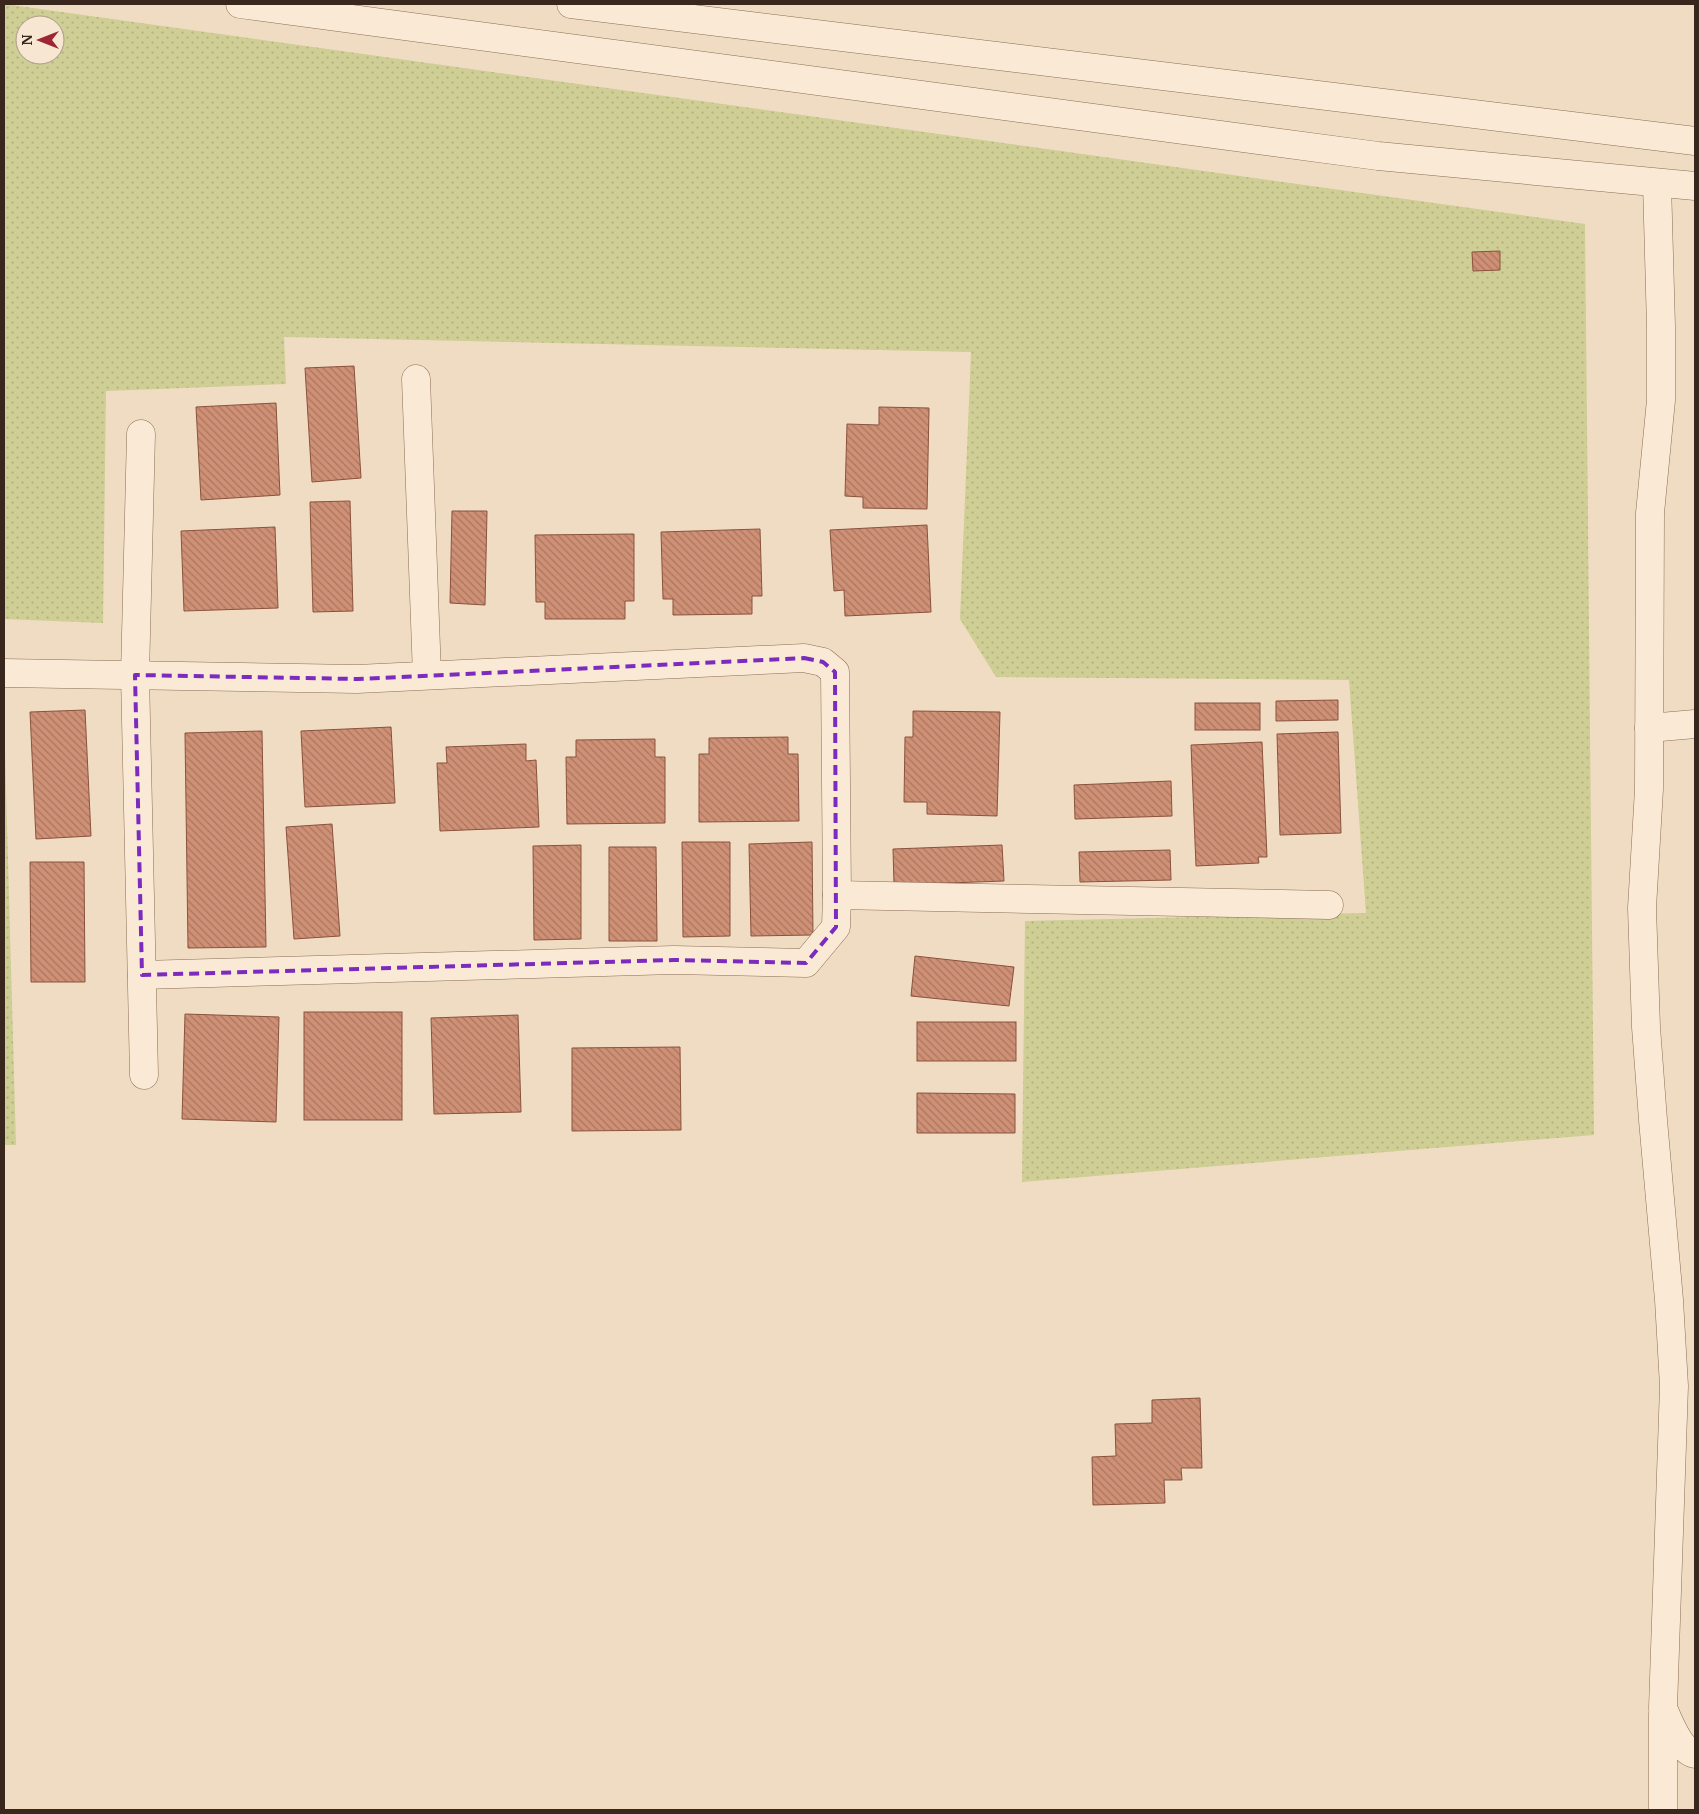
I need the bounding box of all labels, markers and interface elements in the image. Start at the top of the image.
north arrow [15,15,65,65]
text: N [18,34,36,46]

